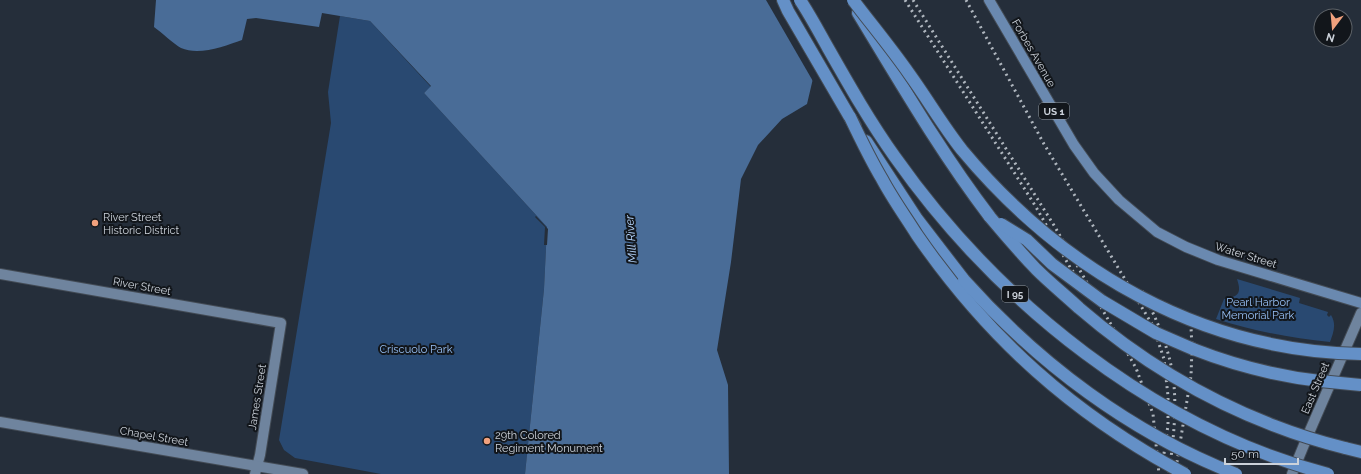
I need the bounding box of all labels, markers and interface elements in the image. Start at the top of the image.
north arrow [1313,8,1353,48]
street label: Forbes Avenue [1009,17,1059,90]
text: N [1325,30,1336,45]
road number: US 1 [1039,103,1069,119]
place label: River Street Historic District [103,211,180,237]
water label: Mill River [622,214,640,263]
marker: River Street Historic District [90,218,100,228]
street label: Water Street [1213,240,1279,271]
street label: River Street [112,275,172,298]
road number: I 95 [1002,286,1028,302]
park label: Pearl Harbor Memorial Park [1222,296,1295,322]
park label: Criscuolo Park [379,343,453,356]
street label: East Street [1299,360,1332,416]
street label: James Street [246,363,269,431]
street label: Chapel Street [119,424,189,449]
place label: 29th Colored Regiment Monument [495,429,603,455]
marker: 29th Colored Regiment Monument [482,436,492,446]
scale bar [1225,440,1298,466]
text: 50 m [1231,447,1259,461]

